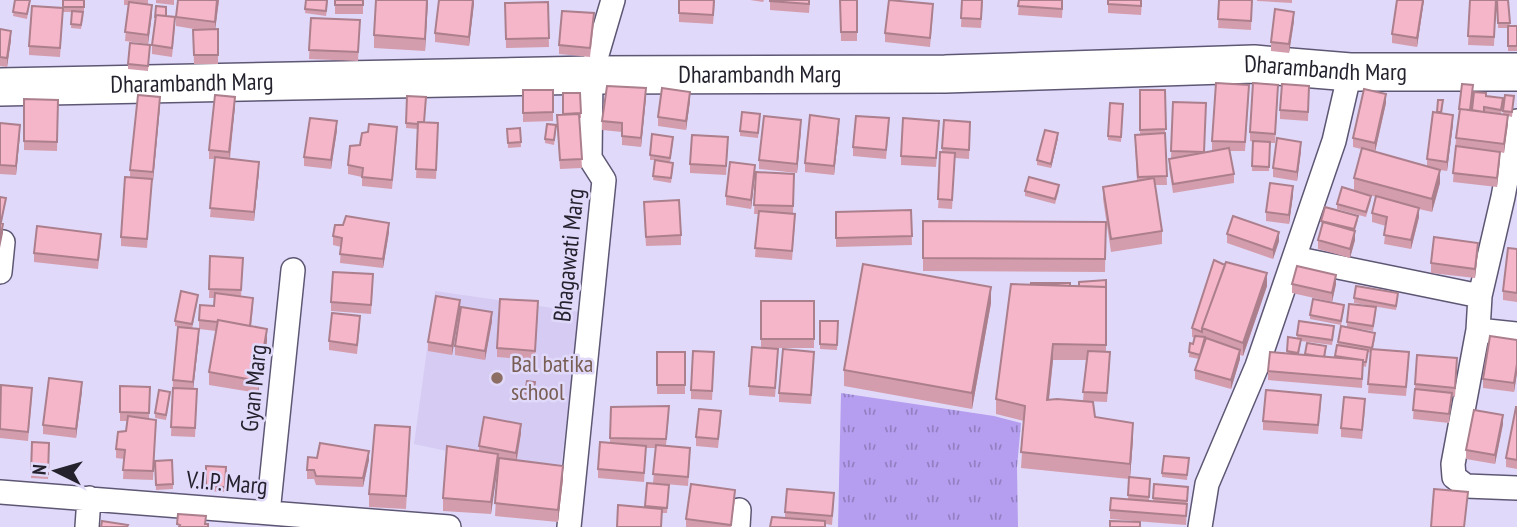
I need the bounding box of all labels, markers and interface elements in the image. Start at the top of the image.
street label: Dharambandh Marg [1244,48,1407,87]
street label: Dharambandh Marg [678,58,841,90]
street label: Dharambandh Marg [110,65,274,100]
street label: Bhagawati Marg [546,187,591,323]
street label: Gyan Marg [233,343,274,433]
place label: Bal batika school [511,348,593,407]
marker: Bal batika school [489,370,505,386]
north arrow [21,436,91,506]
text: N [27,463,51,476]
street label: V.I.P. Marg [184,463,269,501]

